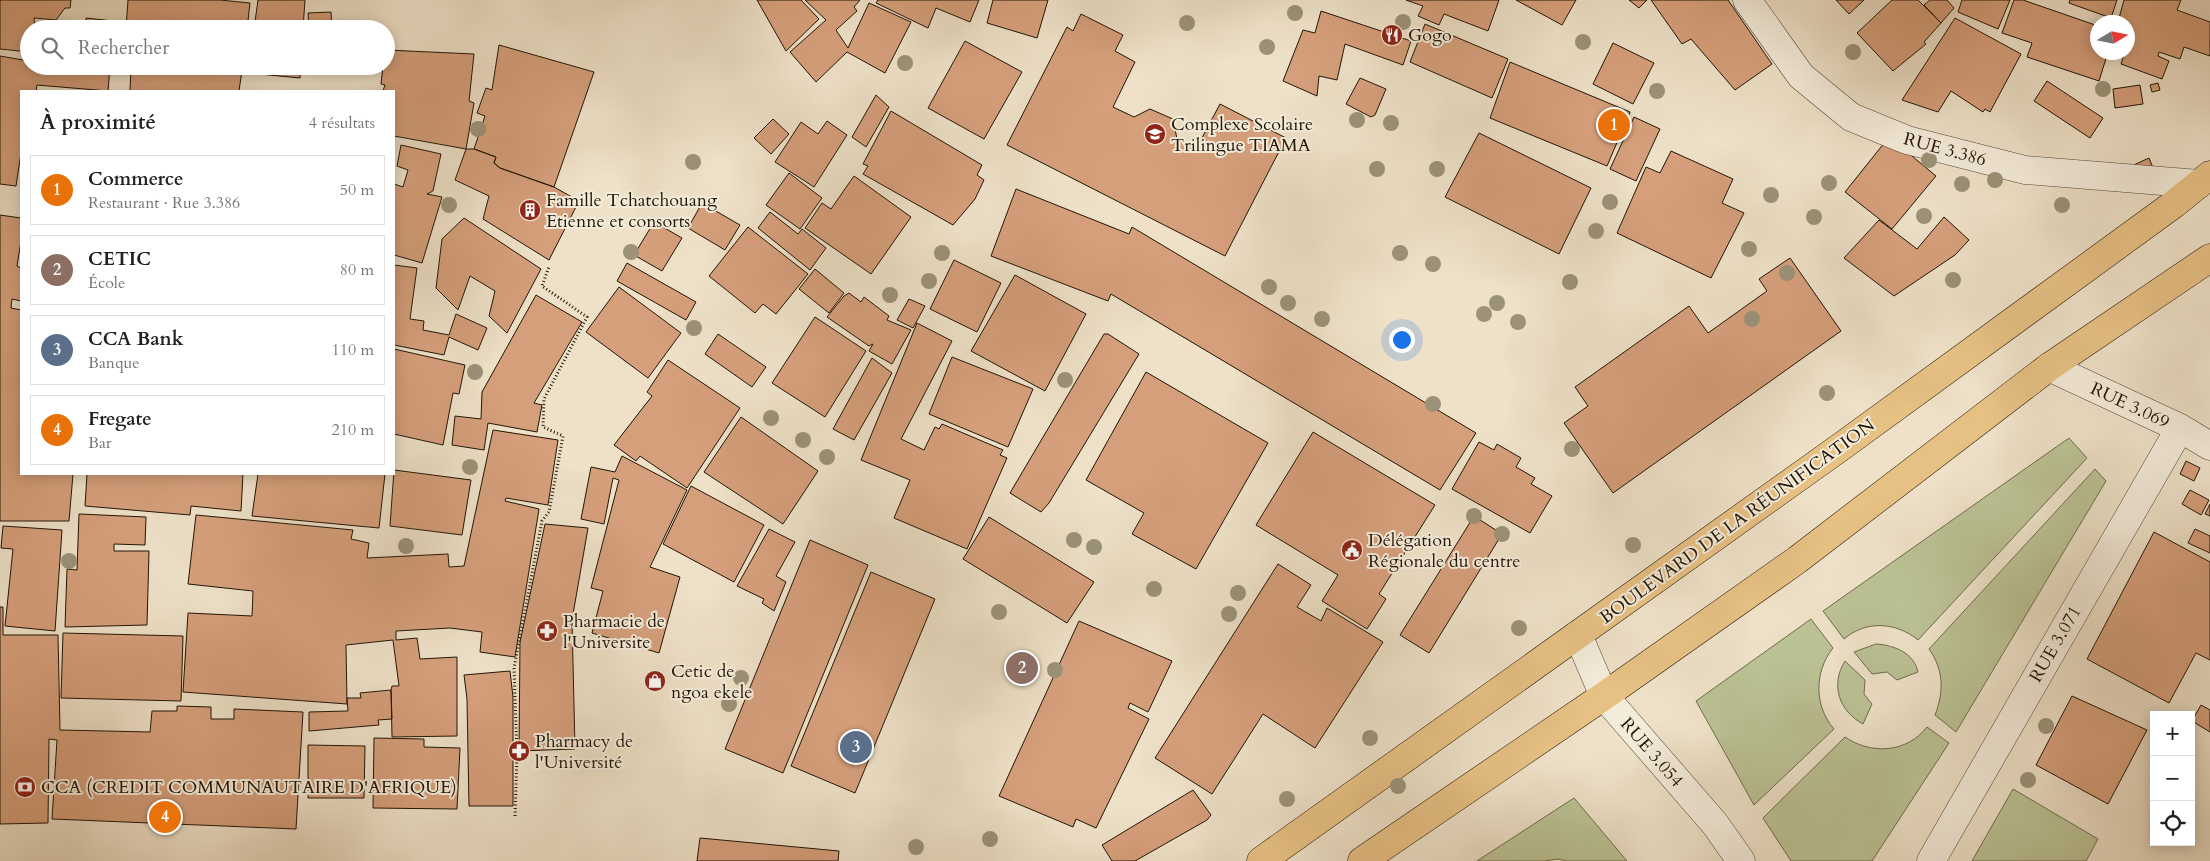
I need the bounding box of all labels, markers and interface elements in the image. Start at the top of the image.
north arrow [2090,15,2135,60]
search box [20,20,395,75]
restaurant icon: Gogo [1380,23,1404,47]
place label: Gogo [1408,23,1452,48]
icon: search [38,34,66,62]
text: Rechercher [78,35,169,61]
pin: 1 [1598,106,1630,144]
text: À proximité [40,108,156,137]
text: 4 résultats [309,112,375,134]
place label: Complexe Scolaire Trilingue TIAMA [1171,112,1313,158]
school or university icon: Complexe Scolaire Trilingue TIAMA [1143,122,1167,146]
street label: RUE 3.386 [1901,126,1989,173]
text: Commerce [88,166,183,192]
text: 1 [53,179,61,201]
text: 50 m [340,179,374,201]
place label: Famille Tchatchouang Etienne et consorts [546,188,718,234]
text: Restaurant · Rue 3.386 [88,192,240,214]
building icon: Famille Tchatchouang Etienne et consorts [518,198,542,222]
text: CETIC [88,246,151,272]
text: 2 [53,259,61,281]
text: 80 m [340,259,374,281]
text: École [88,272,125,294]
text: CCA Bank [88,326,184,352]
your location [1389,327,1415,353]
text: 3 [53,339,61,361]
text: 110 m [332,339,374,361]
text: Banque [88,352,140,374]
street label: RUE 3.069 [2086,376,2173,435]
text: Fregate [88,406,152,432]
street label: BOULEVARD DE LA RÉUNIFICATION [1595,413,1880,630]
text: 4 [53,419,61,441]
text: 210 m [332,419,374,441]
text: Bar [88,432,112,454]
place label: Délégation Régionale du centre [1368,528,1520,574]
public building icon: Délégation Régionale du centre [1340,538,1364,562]
street label: RUE 3.071 [2023,601,2087,687]
place label: Pharmacie de l'Universite [563,609,665,655]
pharmacy icon: Pharmacie de l'Universite [535,619,559,643]
pin: 2 [1006,649,1038,687]
place label: Cetic de ngoa ekele [671,659,752,705]
shop icon: Cetic de ngoa ekele [643,669,667,693]
map controls [2150,711,2195,846]
button: + [2150,711,2195,756]
street label: RUE 3.054 [1614,712,1689,792]
pin: 3 [840,728,872,766]
place label: Pharmacy de l'Université [535,729,633,775]
pharmacy icon: Pharmacy de l'Université [507,739,531,763]
button: − [2150,756,2195,801]
bank icon: CCA (CREDIT COMMUNAUTAIRE D'AFRIQUE) [13,775,37,799]
place label: CCA (CREDIT COMMUNAUTAIRE D'AFRIQUE) [41,775,457,800]
pin: 4 [149,798,181,836]
button: locate [2150,801,2195,846]

